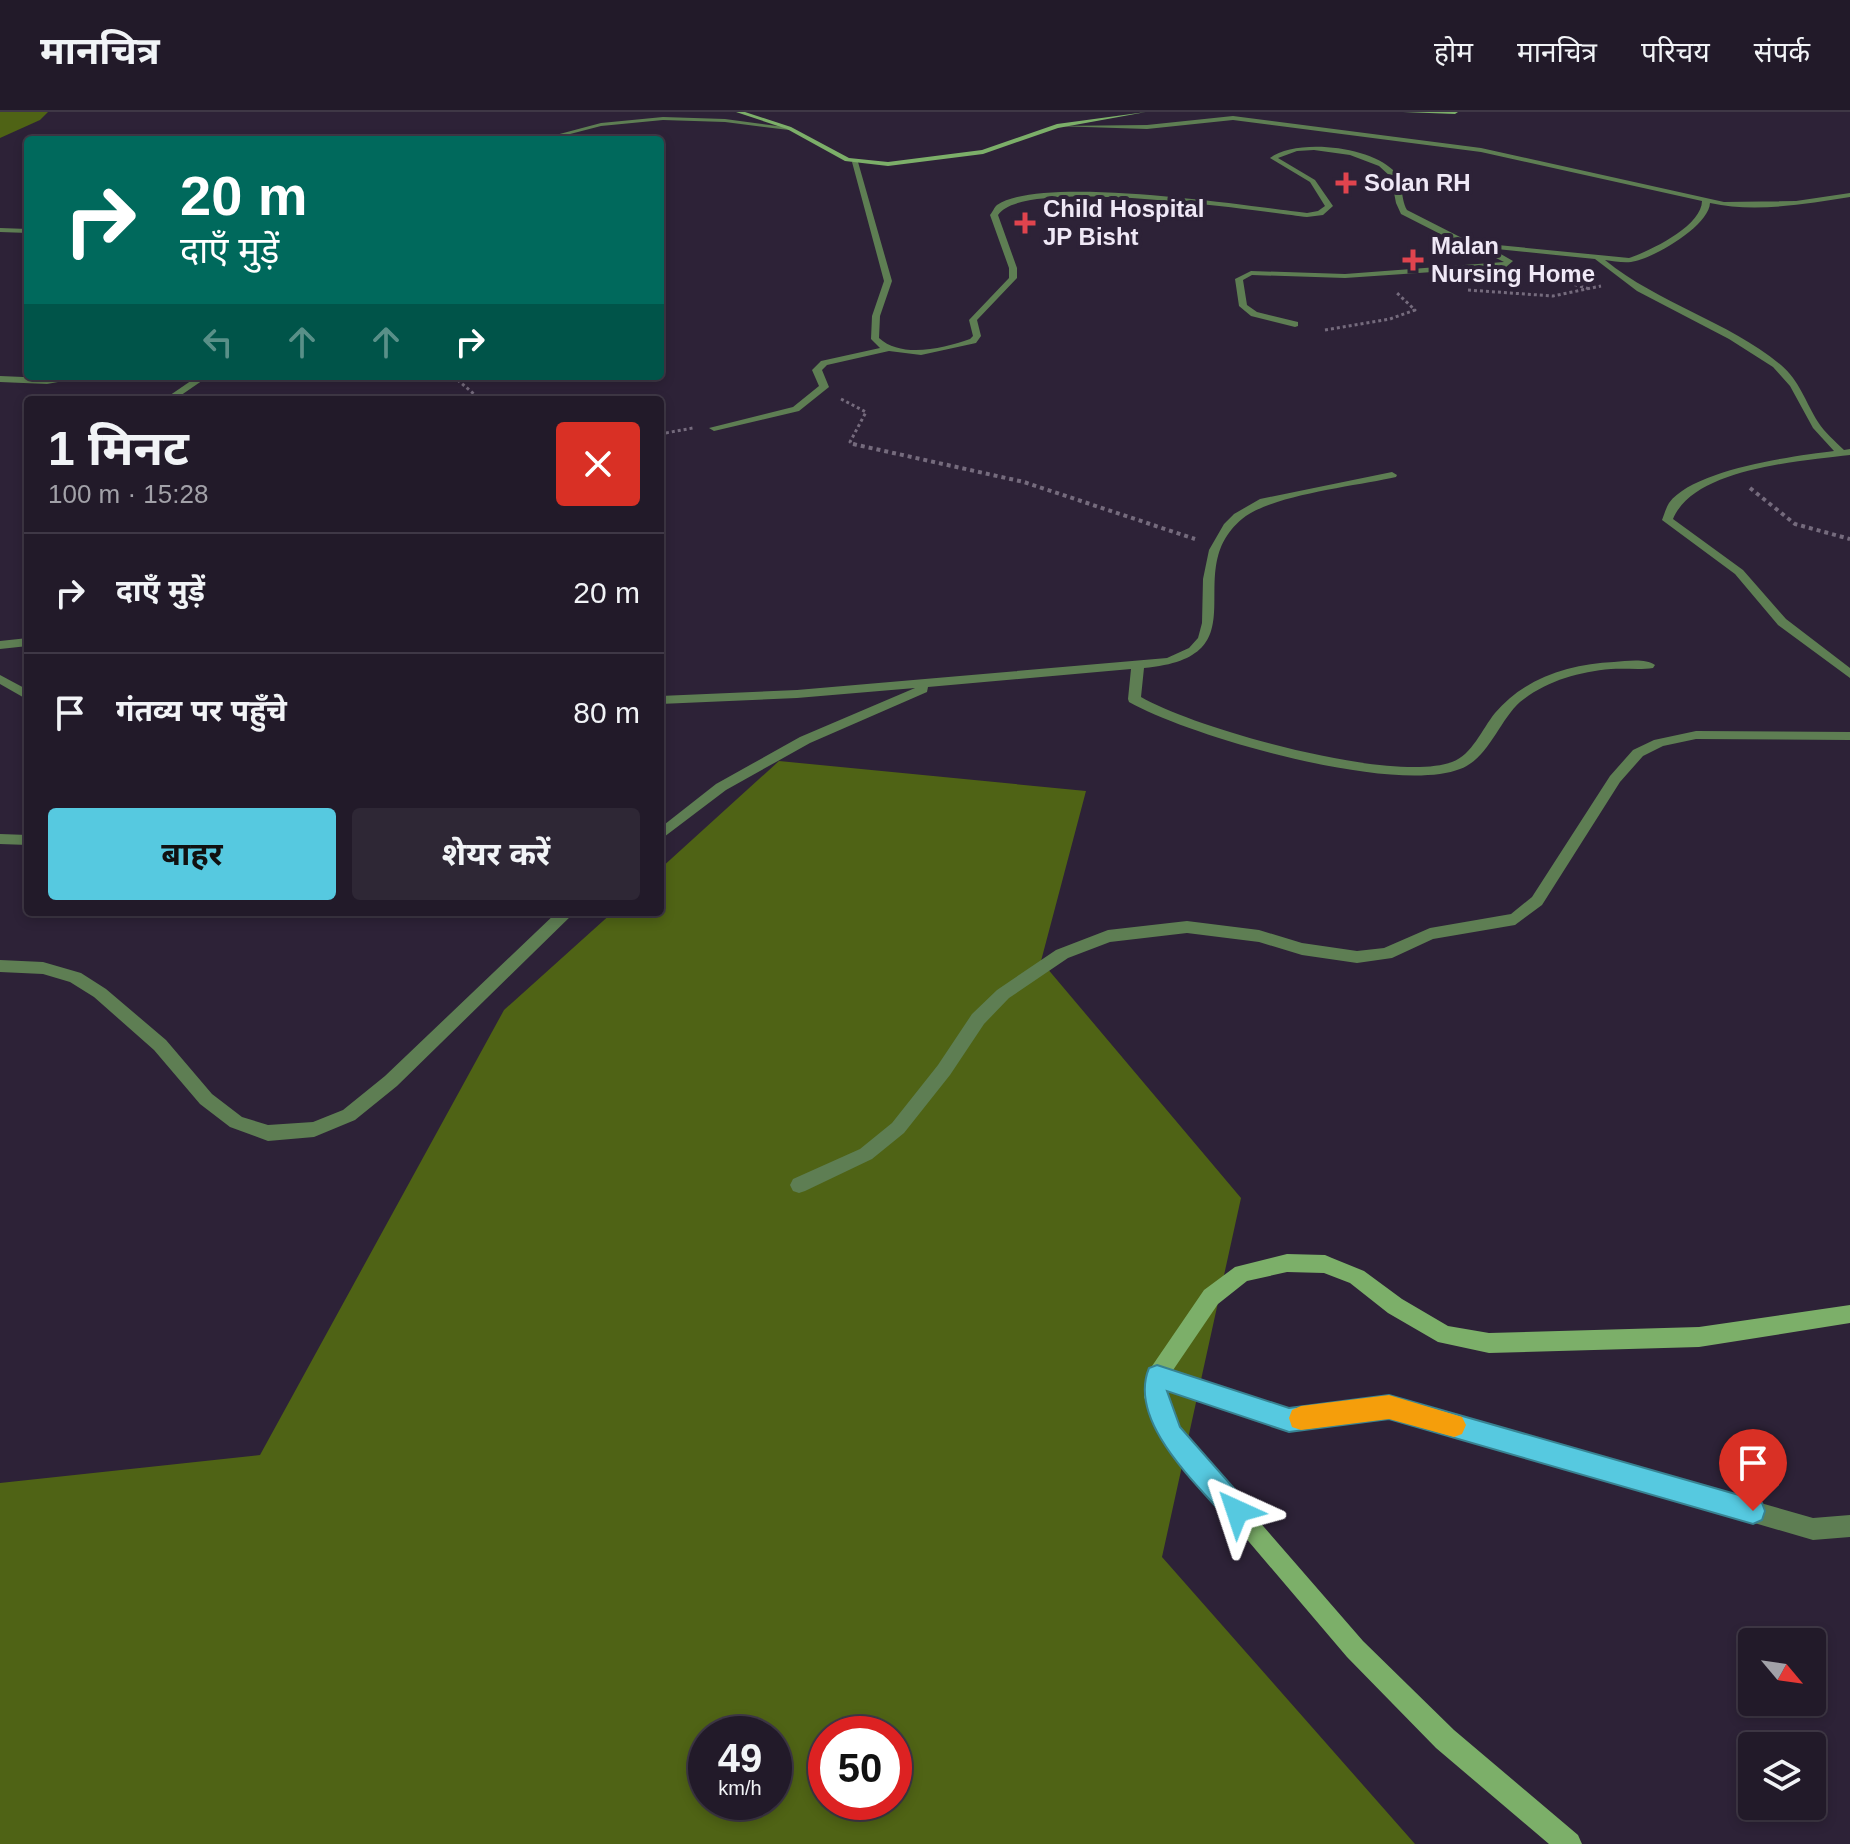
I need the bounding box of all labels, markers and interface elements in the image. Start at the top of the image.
text: मानचित्र [40,30,160,72]
text: होम [1434,37,1473,68]
text: मानचित्र [1517,37,1597,68]
text: परिचय [1641,37,1710,68]
text: संपर्क [1754,37,1810,68]
text: 20 m [180,164,308,227]
icon: right [48,168,152,272]
place label: Solan RH [1364,169,1471,196]
marker: Solan RH [1335,172,1357,194]
place label: Child Hospital JP Bisht [1043,195,1204,250]
marker: Child Hospital JP Bisht [1014,212,1036,234]
text: दाएँ मुड़ें [180,230,279,271]
place label: Malan Nursing Home [1431,232,1595,287]
marker: Malan Nursing Home [1402,249,1424,271]
icon: left [196,320,240,364]
icon: ahead [280,320,324,364]
icon: ahead [364,320,408,364]
icon: right [448,320,492,364]
text: 1 मिनट [48,422,189,475]
button: close [556,422,640,506]
text: 100 m · 15:28 [48,479,208,509]
icon: right [48,571,92,615]
text: दाएँ मुड़ें [116,574,205,607]
text: 20 m [573,576,640,609]
icon: arrive [48,691,92,735]
text: गंतव्य पर पहुँचे [116,694,287,727]
text: 80 m [573,696,640,729]
button: बाहर [48,808,336,900]
button: शेयर करें [352,808,640,900]
pin [1719,1429,1787,1511]
icon: arrive [1731,1441,1775,1485]
position arrow [1195,1469,1279,1553]
north arrow [1738,1628,1826,1716]
map controls [1738,1628,1826,1820]
speed limit sign: 50 [808,1716,912,1820]
button: layers [1738,1732,1826,1820]
text: 49 [718,1736,762,1780]
text: km/h [718,1777,762,1799]

